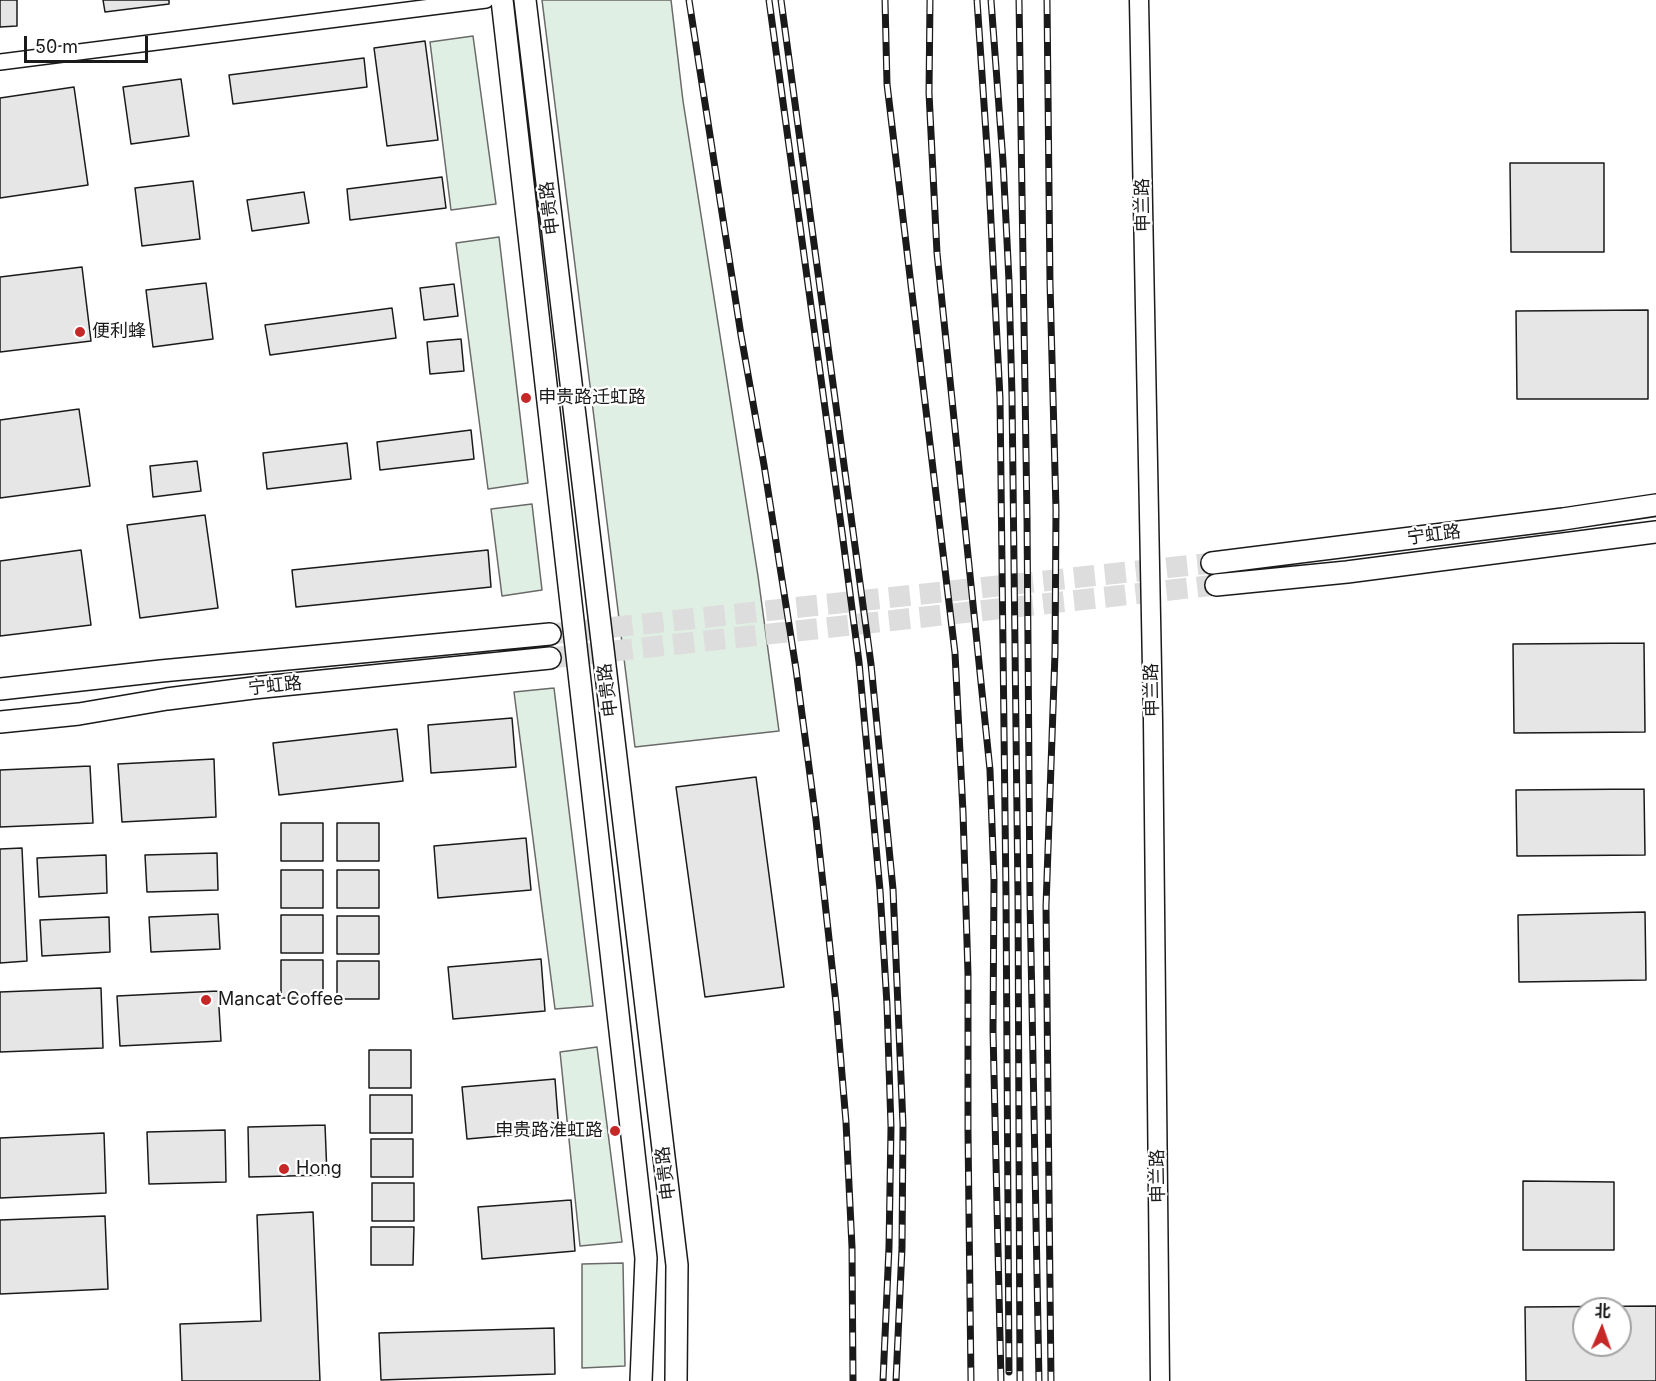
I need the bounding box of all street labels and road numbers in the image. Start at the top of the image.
street label: 申兰路 [1132,178,1154,232]
street label: 申贵路 [536,180,564,236]
street label: 宁虹路 [1406,521,1462,549]
street label: 申贵路 [594,662,622,718]
street label: 申兰路 [1141,663,1163,717]
street label: 宁虹路 [247,672,303,700]
street label: 申贵路 [652,1145,680,1201]
street label: 申兰路 [1147,1149,1169,1203]

